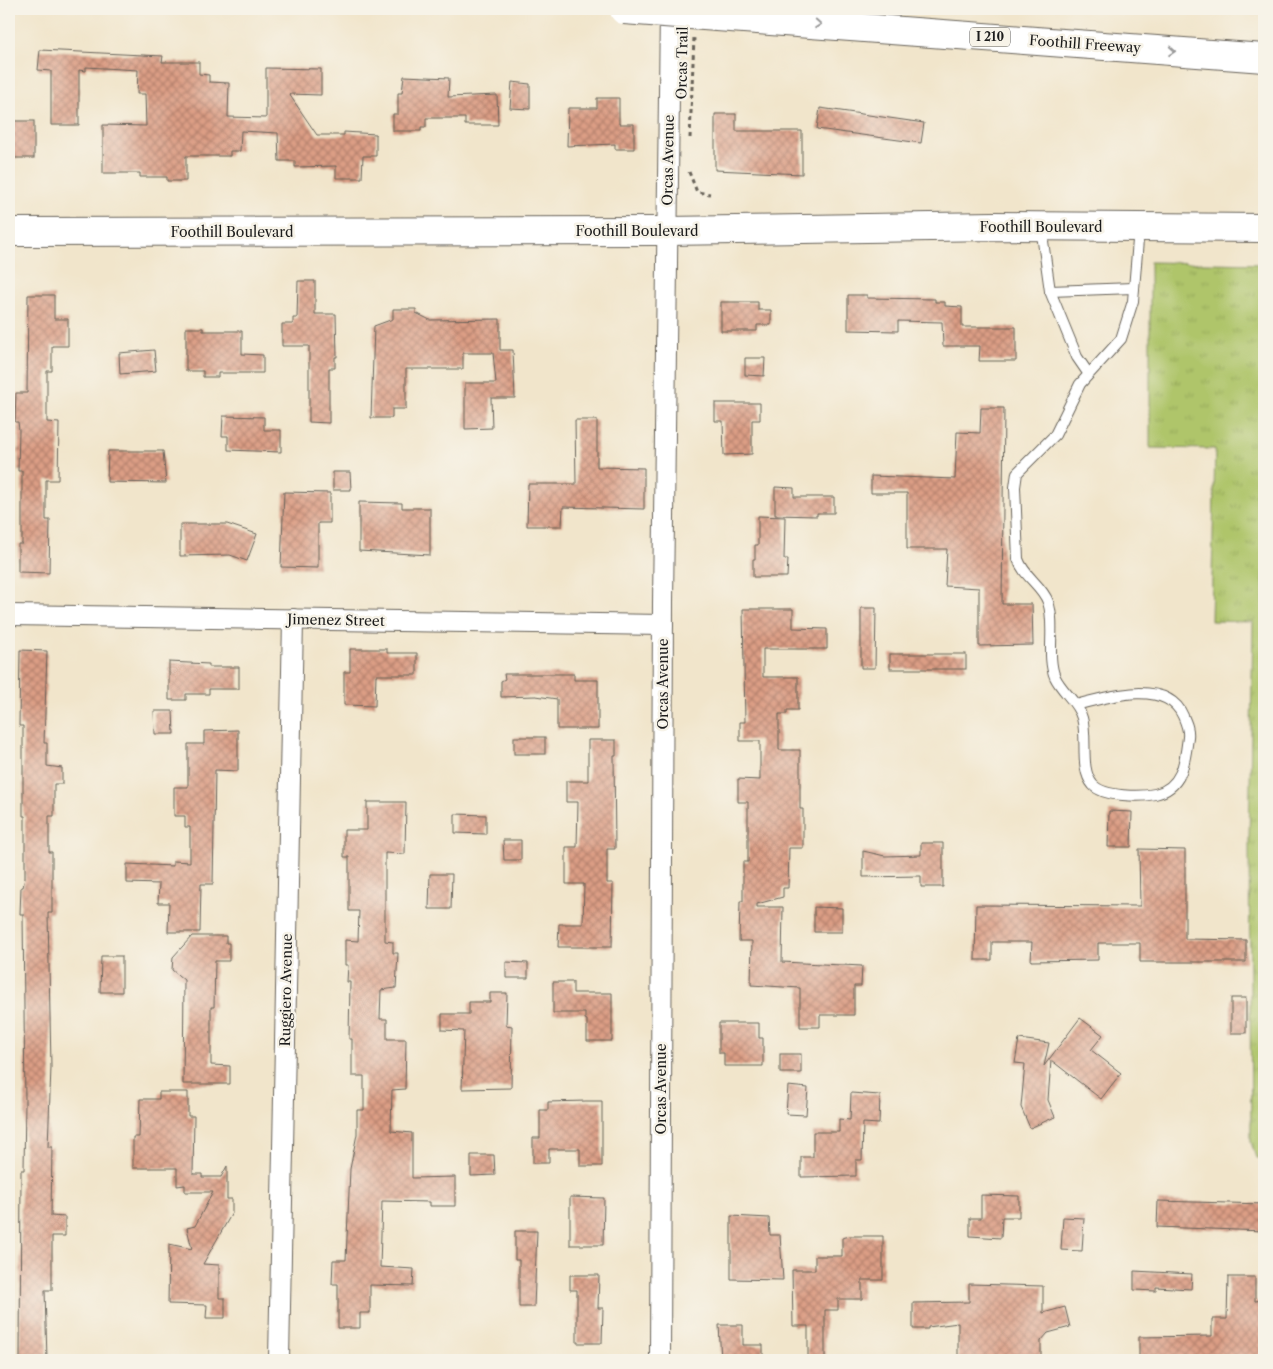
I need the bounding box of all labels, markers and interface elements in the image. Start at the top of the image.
one-way arrow [814,19,822,30]
street label: Orcas Trail [672,26,692,100]
road number: I 210 [970,28,1010,46]
street label: Foothill Freeway [1029,31,1142,57]
one-way arrow [1168,45,1176,56]
street label: Orcas Avenue [658,114,678,206]
street label: Foothill Boulevard [979,218,1103,236]
street label: Foothill Boulevard [575,222,699,240]
street label: Foothill Boulevard [170,223,294,241]
street label: Jimenez Street [285,610,385,630]
street label: Orcas Avenue [654,638,672,730]
street label: Ruggiero Avenue [276,933,296,1047]
street label: Orcas Avenue [652,1043,670,1135]

